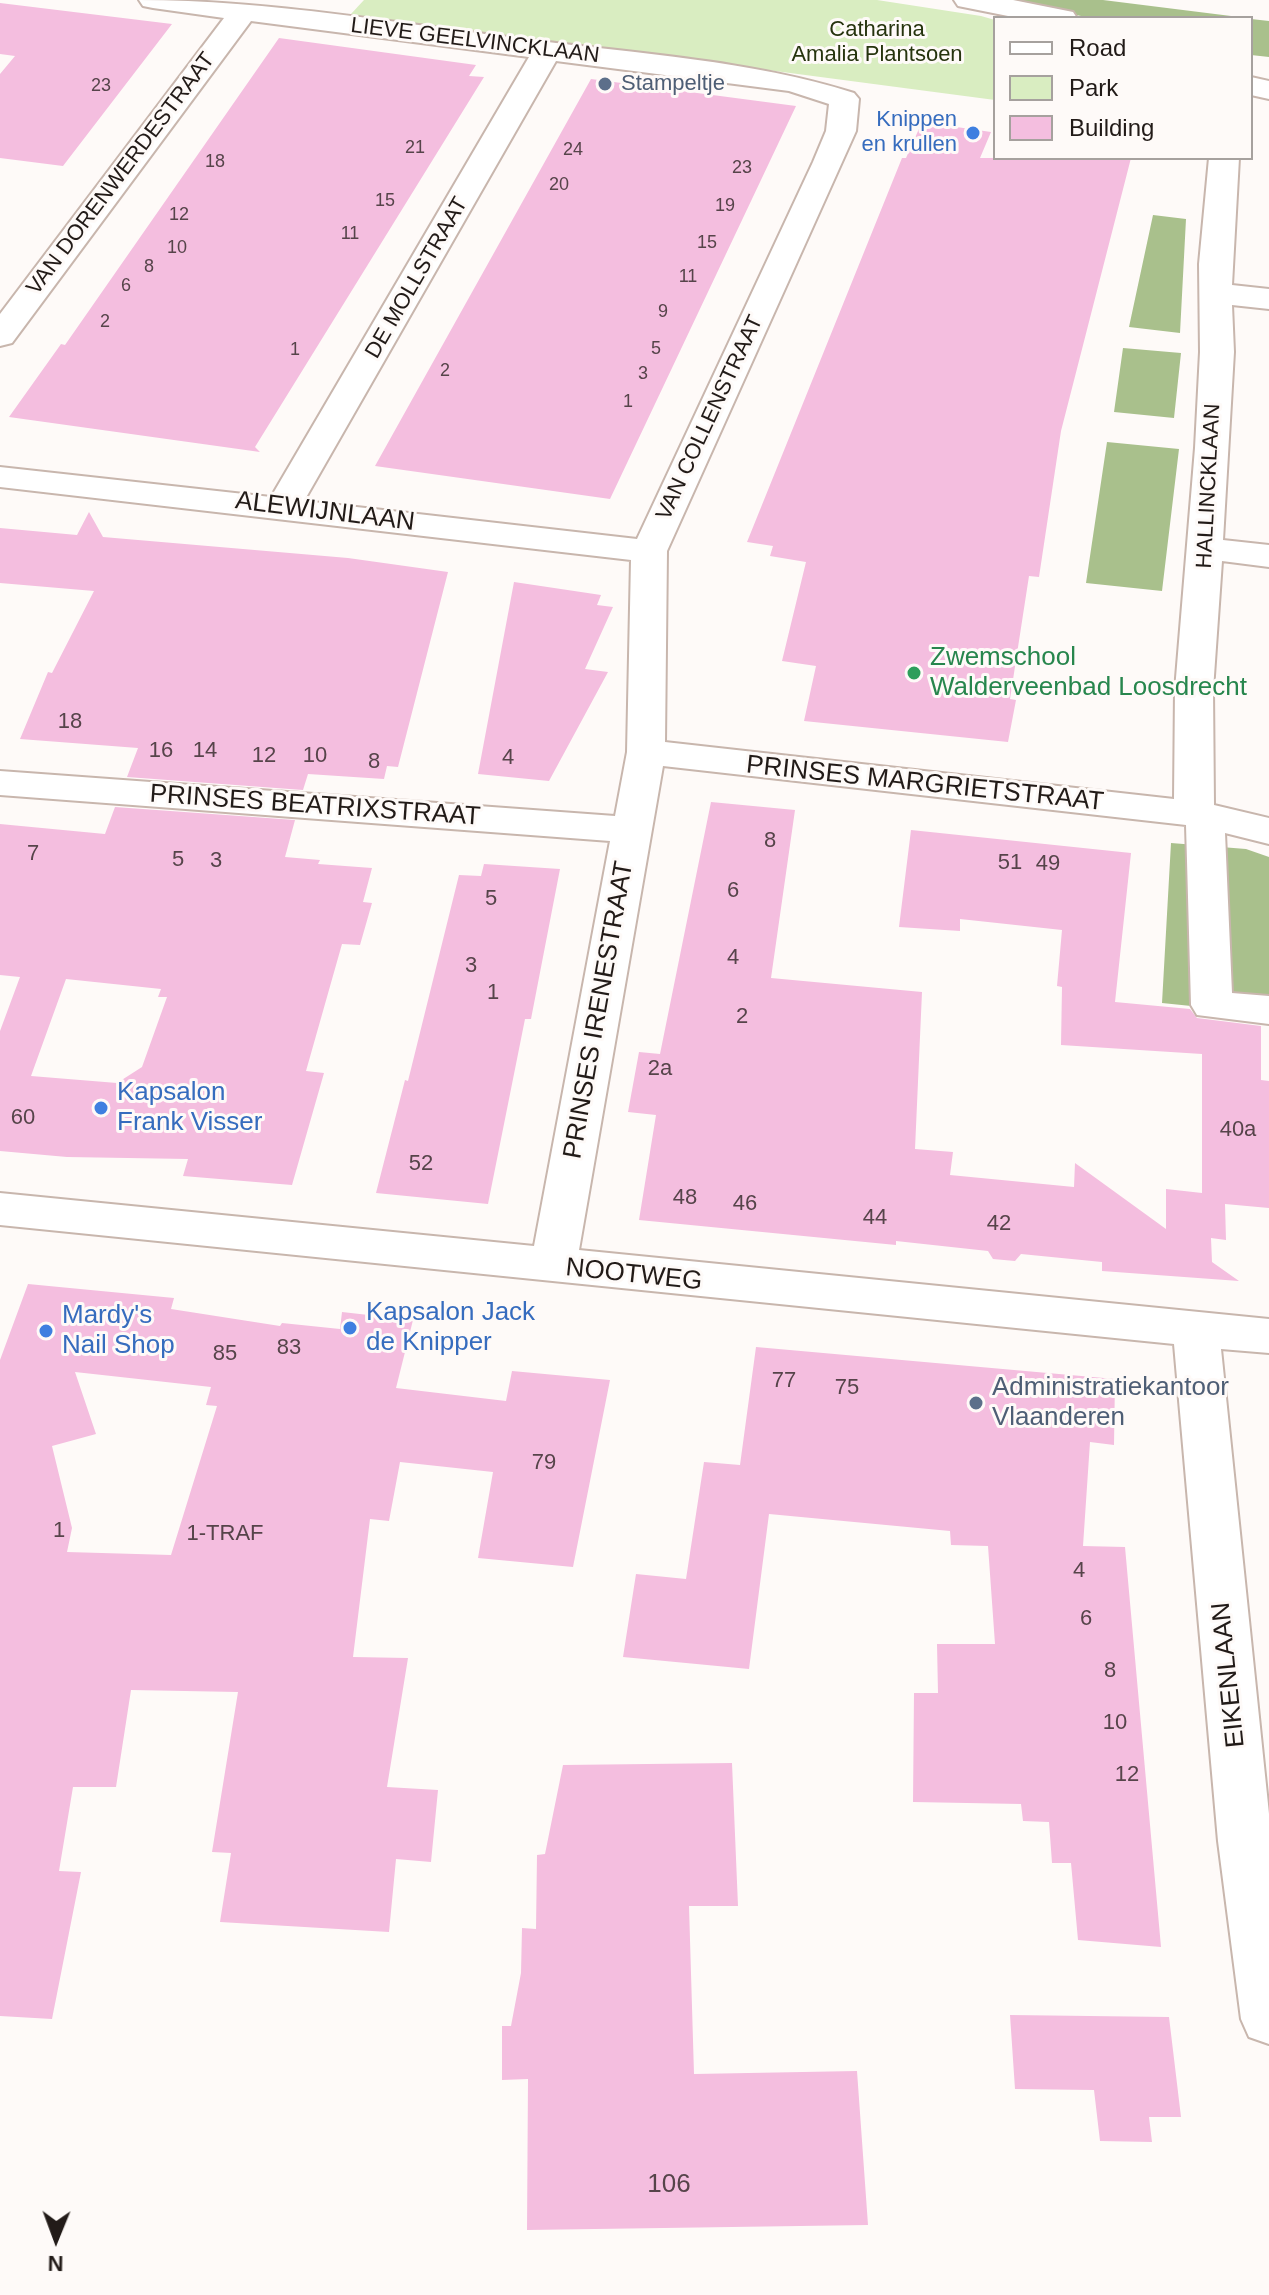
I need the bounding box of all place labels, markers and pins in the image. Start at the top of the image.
place label: Stampeltje [621,71,725,97]
marker: Stampeltje [596,75,614,93]
place label: Knippen en krullen [862,107,957,158]
marker: Knippen en krullen [964,124,982,142]
place label: Zwemschool Walderveenbad Loosdrecht [930,642,1247,704]
marker: Zwemschool Walderveenbad Loosdrecht [905,664,923,682]
place label: Kapsalon Frank Visser [117,1077,262,1138]
marker: Kapsalon Frank Visser [92,1099,110,1117]
place label: Kapsalon Jack de Knipper [366,1297,535,1358]
place label: Mardy's Nail Shop [62,1300,175,1362]
marker: Kapsalon Jack de Knipper [341,1319,359,1337]
marker: Mardy's Nail Shop [37,1322,55,1340]
place label: Administratiekantoor Vlaanderen [992,1372,1229,1434]
marker: Administratiekantoor Vlaanderen [967,1394,985,1412]

